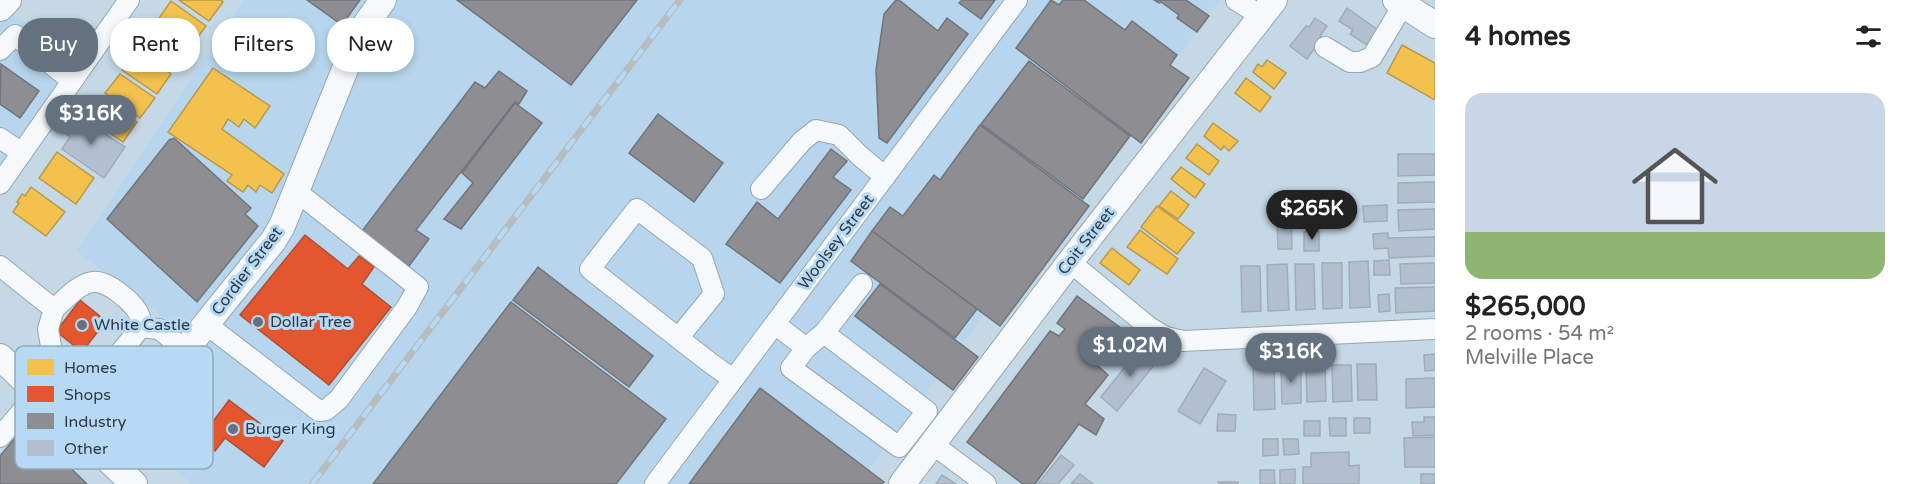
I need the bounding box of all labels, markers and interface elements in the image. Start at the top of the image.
chip: Buy [18,18,98,72]
chip: Rent [110,18,200,72]
chip: Filters [212,18,315,72]
chip: New [327,18,414,72]
icon: filters [1852,20,1885,53]
text: 4 homes [1465,21,1571,52]
pin: $316K [49,95,133,146]
text: $316K [59,102,123,126]
icon: home [1621,132,1729,240]
street label: Woolsey Street [794,190,878,294]
pin: $265K [1270,190,1354,241]
text: $265K [1280,197,1344,221]
street label: Coit Street [1053,203,1119,279]
street label: Cordier Street [207,223,287,319]
text: $265,000 [1465,291,1585,322]
place label: Dollar Tree [270,312,351,332]
place label: White Castle [94,315,190,335]
marker: Dollar Tree [251,315,265,329]
marker: White Castle [75,318,89,332]
text: 2 rooms · 54 m² [1465,322,1614,346]
pin: $1.02M [1081,327,1179,378]
pin: $316K [1249,333,1333,384]
text: $1.02M [1093,334,1167,358]
text: $316K [1259,340,1323,364]
legend [15,346,213,469]
text: Melville Place [1465,346,1594,370]
text: Homes [64,358,117,378]
text: Shops [64,385,111,405]
text: Industry [64,412,127,432]
place label: Burger King [245,419,336,439]
marker: Burger King [226,422,240,436]
text: Other [64,439,109,459]

